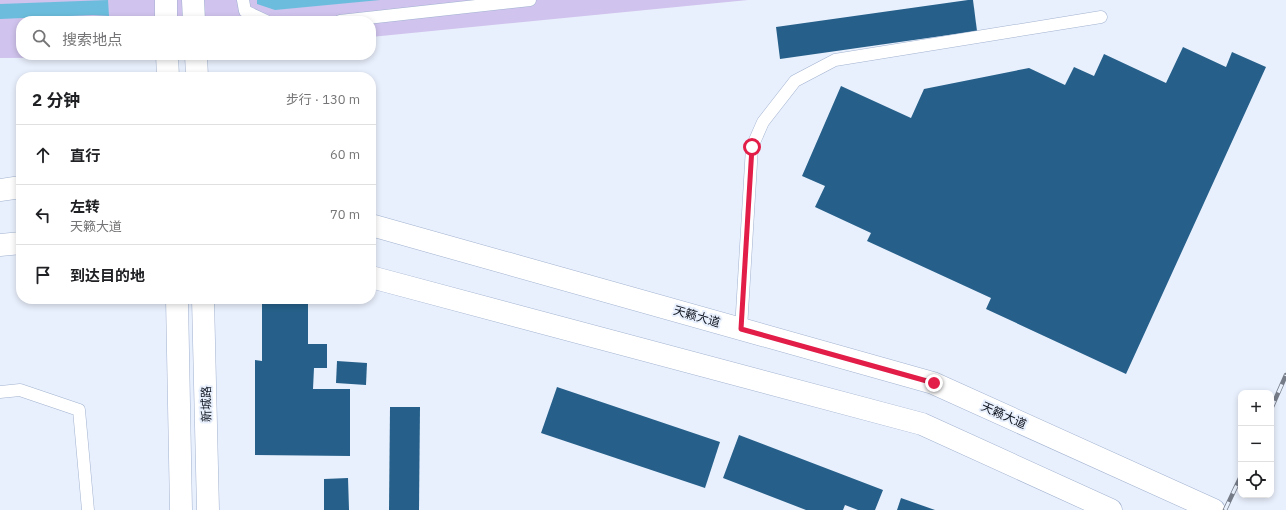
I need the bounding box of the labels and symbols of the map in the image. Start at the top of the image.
route start [743,138,761,156]
street label: 天籁大道 [672,302,722,330]
route end [925,374,943,392]
street label: 新城路 [198,386,214,422]
street label: 天籁大道 [979,398,1029,432]

